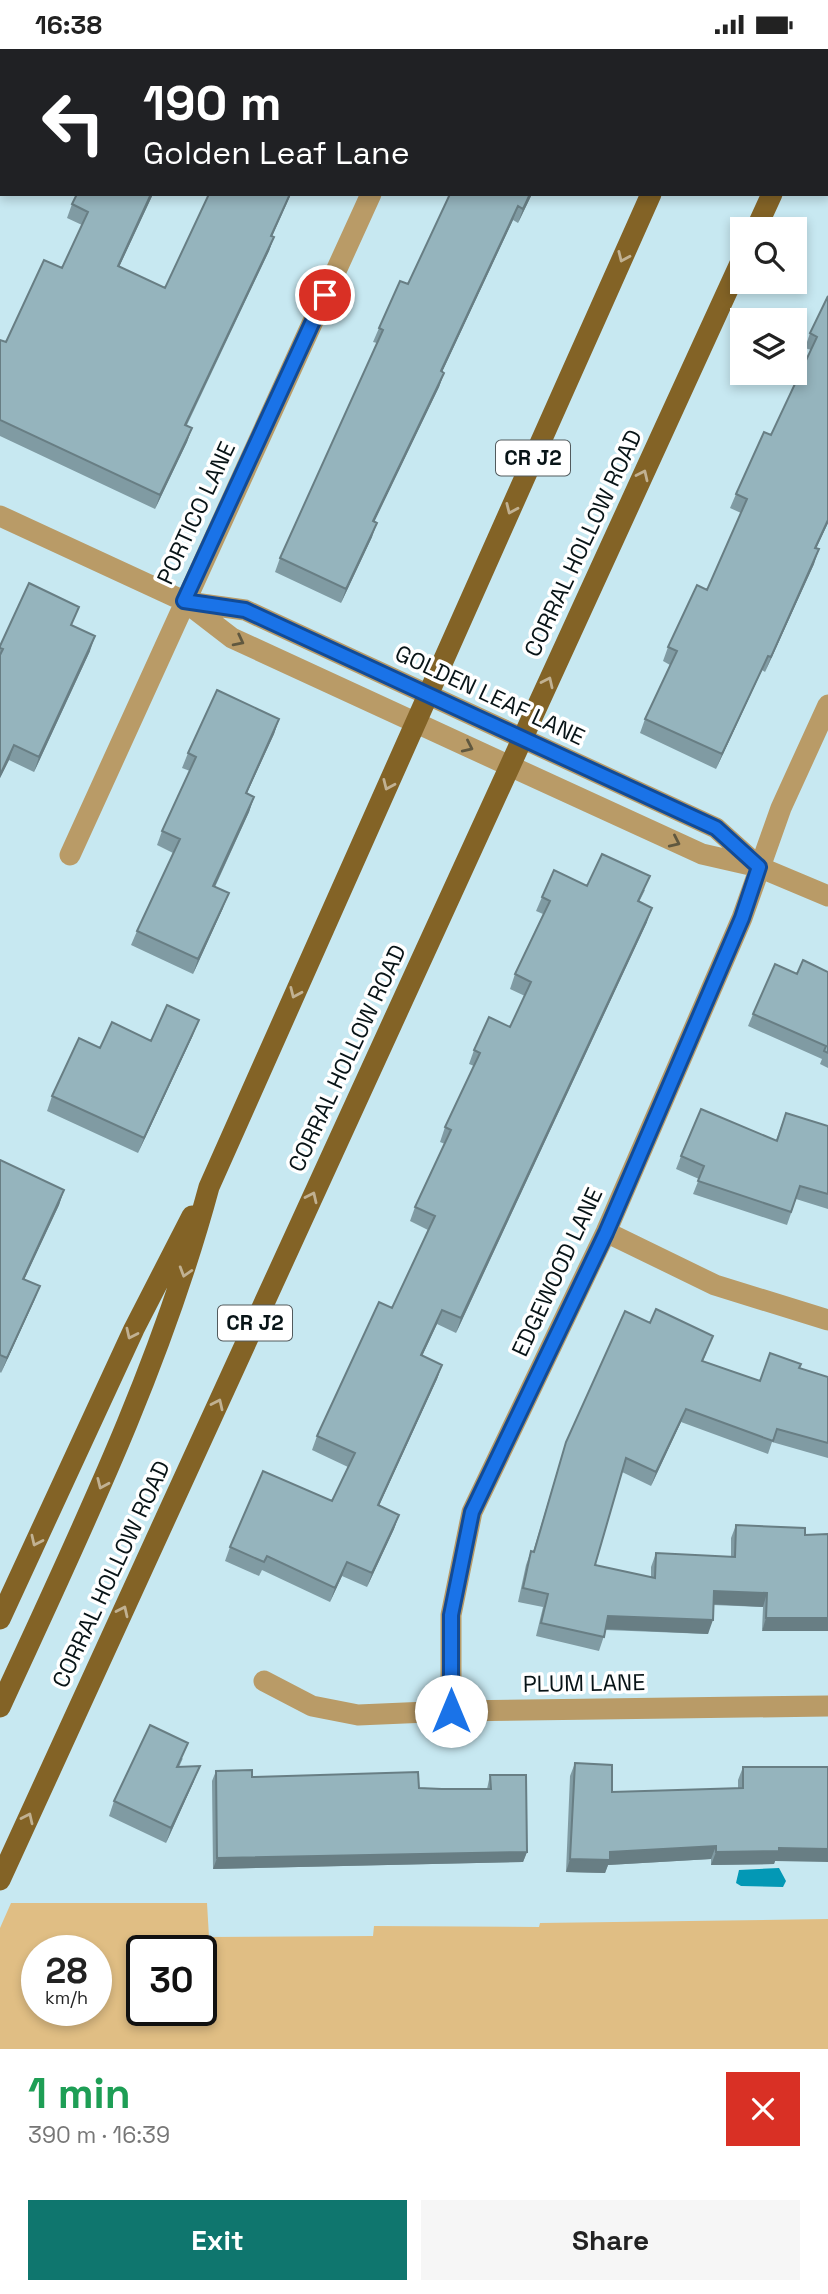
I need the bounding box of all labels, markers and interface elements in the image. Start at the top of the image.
text: 16:38 [35,8,102,42]
text: 190 m [143,72,281,134]
icon: left [28,77,119,168]
text: Golden Leaf Lane [143,133,410,173]
map controls [730,217,807,385]
button: search [730,217,807,294]
one-way arrow [617,249,631,262]
pin [295,265,355,325]
icon: arrive [306,276,344,314]
button: layers [730,308,807,385]
street label: CORRAL HOLLOW ROAD [517,425,649,661]
street label: PORTICO LANE [150,437,242,589]
road number: CR J2 [496,441,570,475]
one-way arrow [635,470,649,482]
one-way arrow [505,502,519,514]
one-way arrow [232,633,244,647]
street label: GOLDEN LEAF LANE [390,638,590,752]
one-way arrow [540,677,554,689]
one-way arrow [461,739,473,753]
one-way arrow [382,778,396,790]
one-way arrow [667,833,680,847]
street label: CORRAL HOLLOW ROAD [281,940,413,1176]
one-way arrow [289,986,303,998]
street label: EDGEWOOD LANE [505,1183,609,1361]
one-way arrow [304,1192,318,1204]
one-way arrow [178,1266,193,1278]
road number: CR J2 [218,1305,292,1341]
one-way arrow [126,1327,140,1339]
one-way arrow [210,1399,224,1411]
street label: CORRAL HOLLOW ROAD [45,1456,177,1692]
one-way arrow [96,1477,110,1489]
one-way arrow [30,1534,44,1546]
one-way arrow [115,1606,129,1618]
street label: PLUM LANE [523,1667,645,1699]
position arrow [414,1674,488,1748]
one-way arrow [20,1813,34,1825]
speed limit sign: 30 [126,1935,217,2026]
text: 28 [46,1949,87,1993]
text: km/h [45,1986,88,2009]
text: 1 min [28,2067,131,2120]
button: close [726,2072,800,2146]
text: 390 m · 16:39 [28,2120,170,2150]
button: Exit [28,2200,407,2280]
button: Share [421,2200,800,2280]

